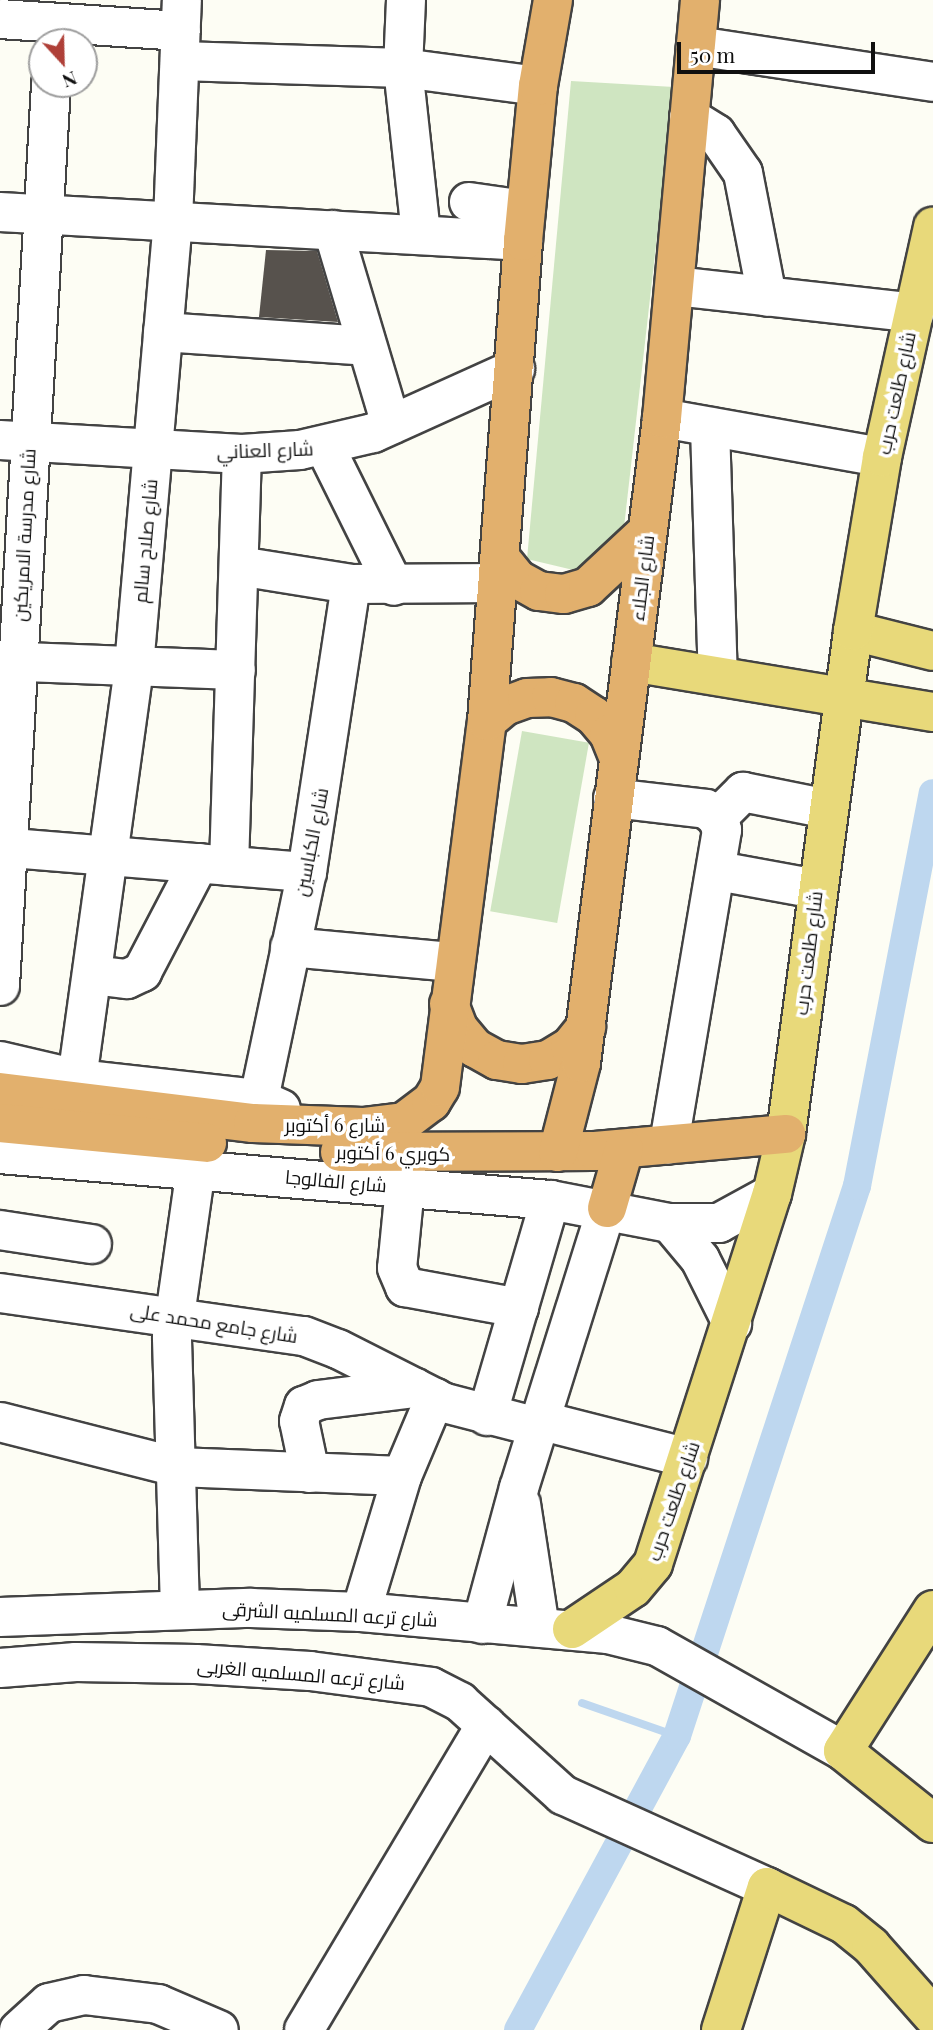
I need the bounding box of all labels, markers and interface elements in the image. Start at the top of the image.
north arrow [28,28,98,98]
scale bar [681,28,879,72]
text: 50 m [690,40,735,68]
text: N [59,66,81,95]
street label: شارع طلعت حرب [872,329,920,457]
street label: شارع العناني [216,437,314,463]
street label: شارع مدرسة الامريكين [8,448,40,622]
street label: شارع صلاح سالم [128,478,162,604]
street label: شارع الجلاء [625,534,659,622]
street label: شارع الكباسين [289,786,333,898]
street label: شارع طلعت حرب [789,890,827,1016]
street label: شارع 6 أكتوبر [285,1114,385,1136]
street label: كوبري 6 أكتوبر [336,1141,450,1165]
street label: شارع الفالوجا [284,1165,388,1197]
street label: شارع جامع محمد على [129,1299,299,1347]
street label: شارع طلعت حرب [642,1438,704,1564]
street label: شارع ترعه المسلميه الشرقى [222,1597,438,1631]
street label: شارع ترعه المسلميه الغربى [196,1654,406,1694]

